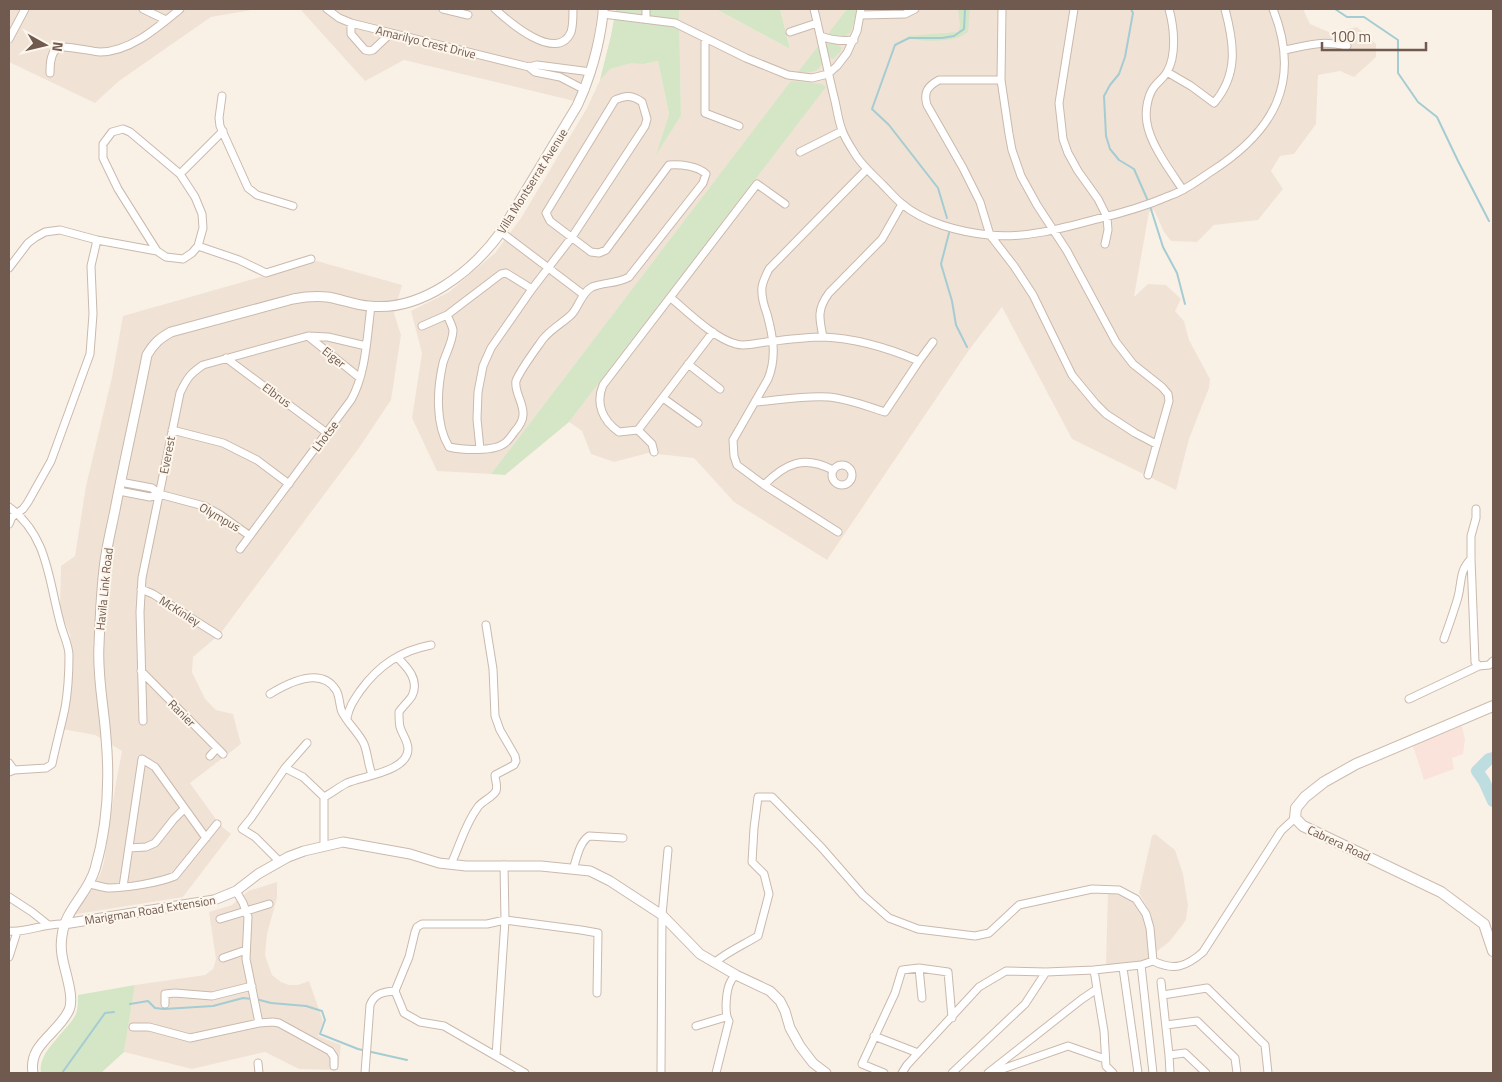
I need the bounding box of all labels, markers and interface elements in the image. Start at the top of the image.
north arrow [20,20,70,70]
street label: Amarilyo Crest Drive [374,20,478,64]
scale bar [1322,20,1426,52]
text: 100 m [1330,25,1371,48]
text: N [47,41,69,53]
street label: Villa Montserrat Avenue [492,125,572,237]
street label: Eiger [318,342,350,372]
street label: Elbrus [259,378,296,412]
street label: Lhotse [307,417,343,455]
street label: Everest [154,434,180,476]
street label: Olympus [196,498,245,537]
street label: Havila Link Road [90,547,118,631]
street label: McKinley [156,591,205,631]
street label: Ranier [164,695,200,731]
street label: Cabrera Road [1304,820,1374,866]
street label: Marigman Road Extension [83,890,217,930]

